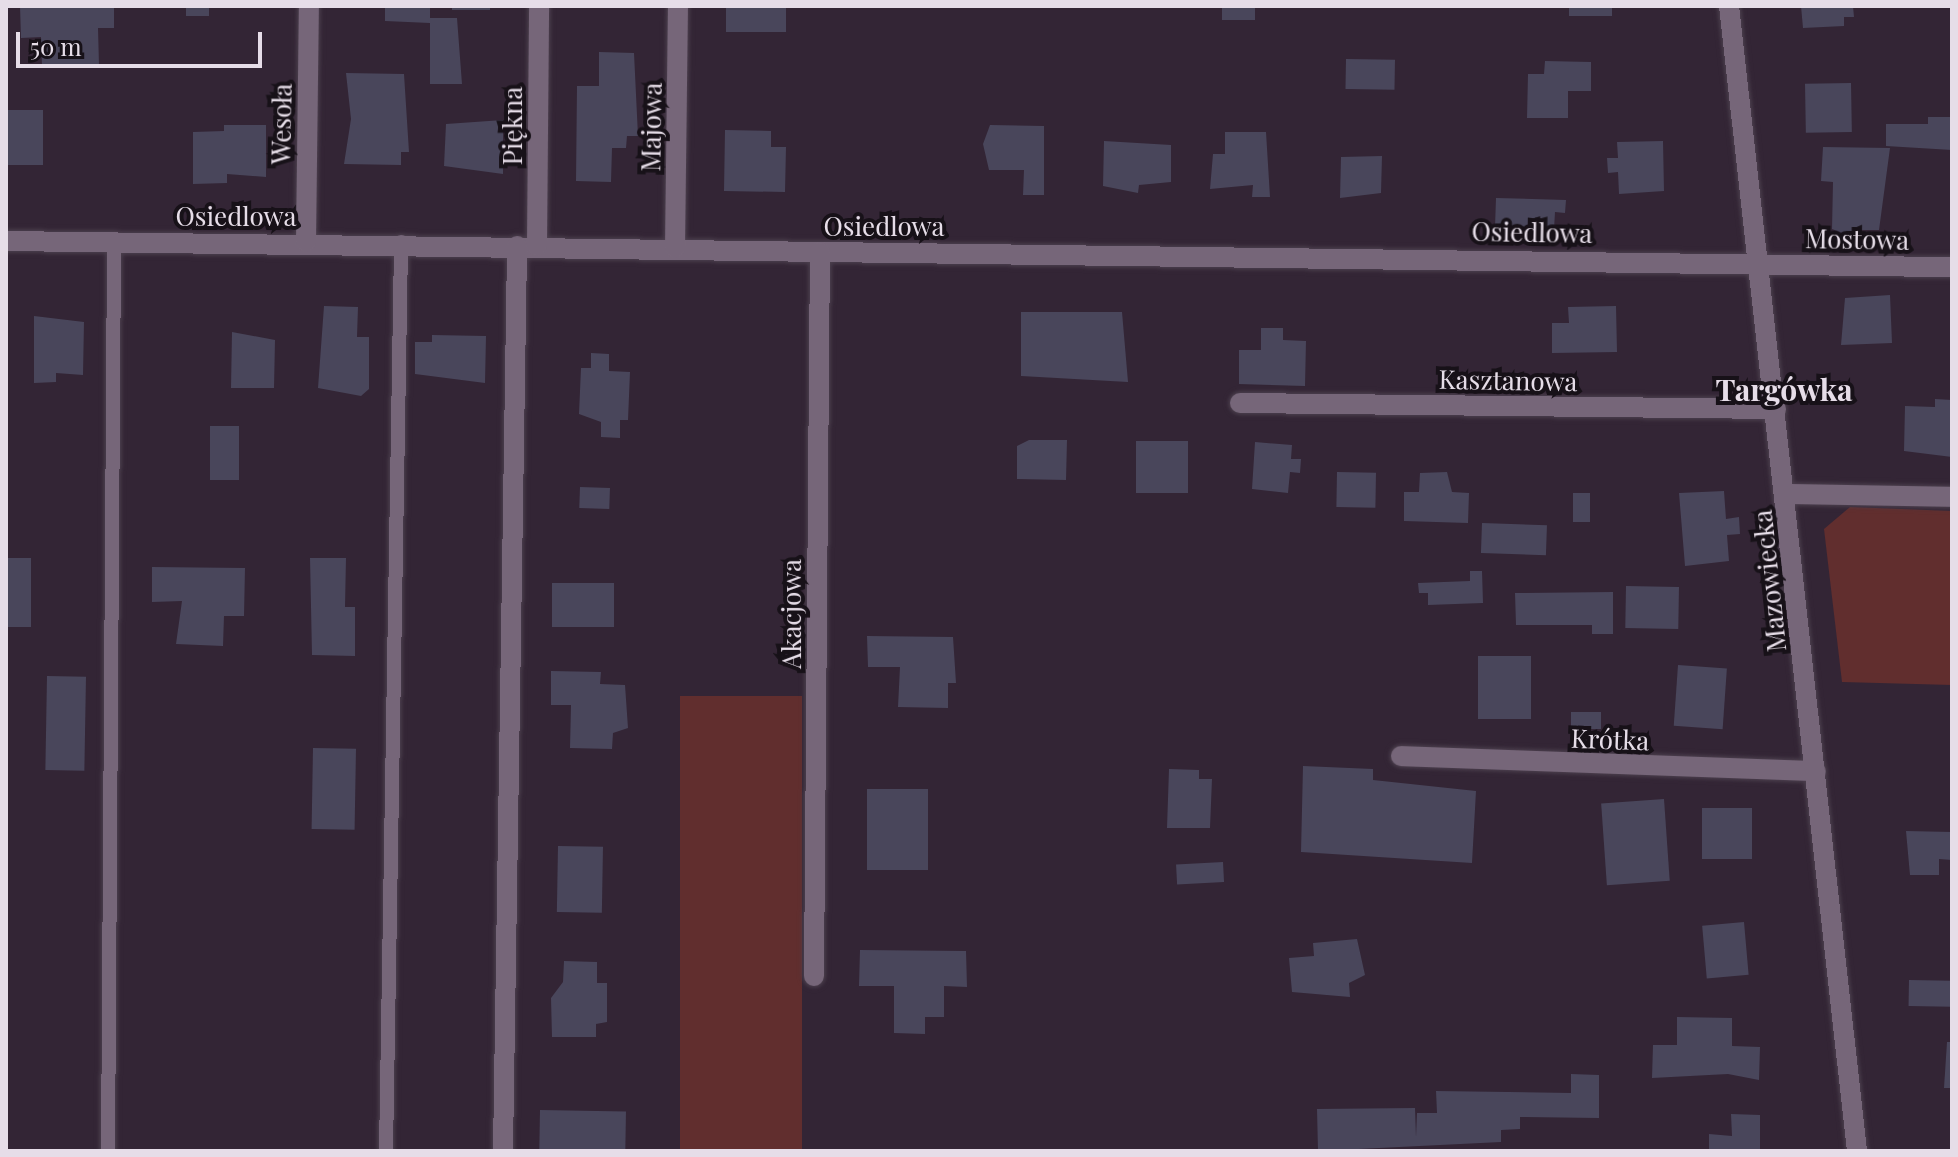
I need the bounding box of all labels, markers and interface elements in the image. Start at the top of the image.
scale bar [20,16,266,66]
text: 50 m [30,30,82,62]
street label: Majowa [635,82,667,172]
street label: Wesoła [265,83,297,165]
street label: Piękna [496,87,528,165]
street label: Osiedlowa [176,200,296,232]
street label: Osiedlowa [824,210,944,242]
street label: Osiedlowa [1471,215,1593,249]
street label: Mostowa [1805,222,1909,256]
street label: Kasztanowa [1438,363,1578,397]
district label: Targówka [1715,371,1853,407]
street label: Mazowiecka [1746,509,1792,653]
street label: Akacjowa [775,559,807,669]
street label: Krótka [1570,722,1650,756]

